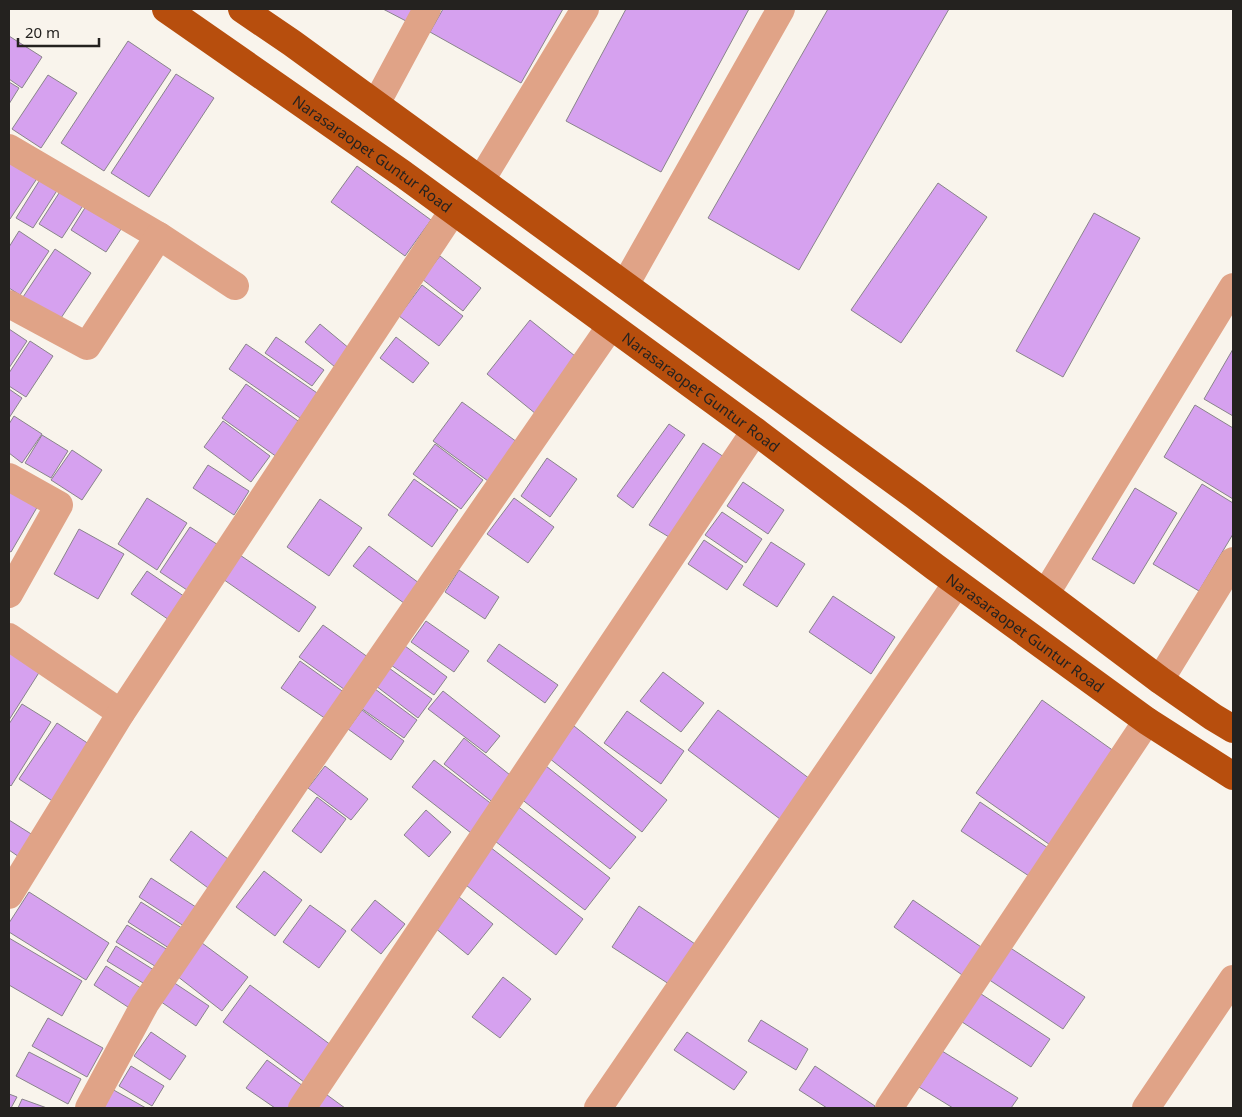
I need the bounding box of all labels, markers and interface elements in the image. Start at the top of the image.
scale bar [18,15,99,47]
text: 20 m [25,22,60,42]
street label: Narasaraopet Guntur Road [289,90,456,217]
street label: Narasaraopet Guntur Road [618,327,784,456]
street label: Narasaraopet Guntur Road [942,569,1108,697]

